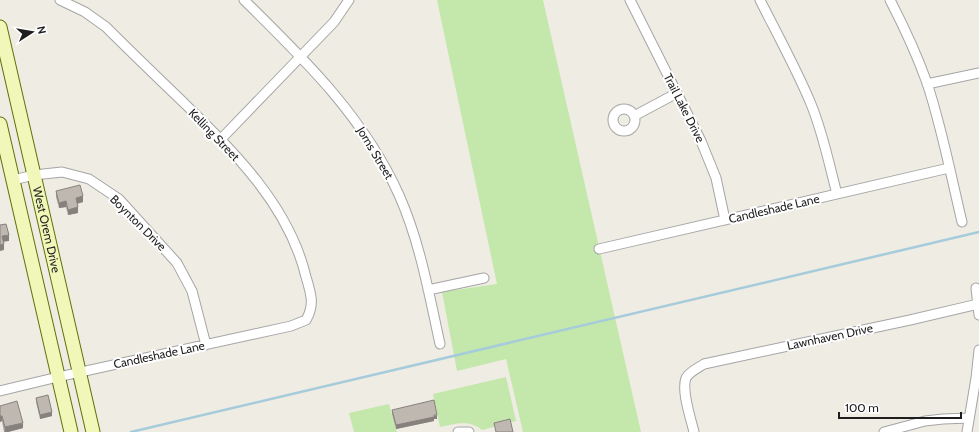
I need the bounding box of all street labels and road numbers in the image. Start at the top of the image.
street label: Trail Lake Drive [661,71,708,145]
street label: Kelling Street [186,105,243,164]
street label: Jorns Street [353,123,397,182]
street label: West Orem Drive [30,185,64,274]
street label: Boynton Drive [107,191,170,254]
street label: Candleshade Lane [727,191,821,226]
street label: Lawnhaven Drive [786,320,874,353]
street label: Candleshade Lane [112,338,206,371]

